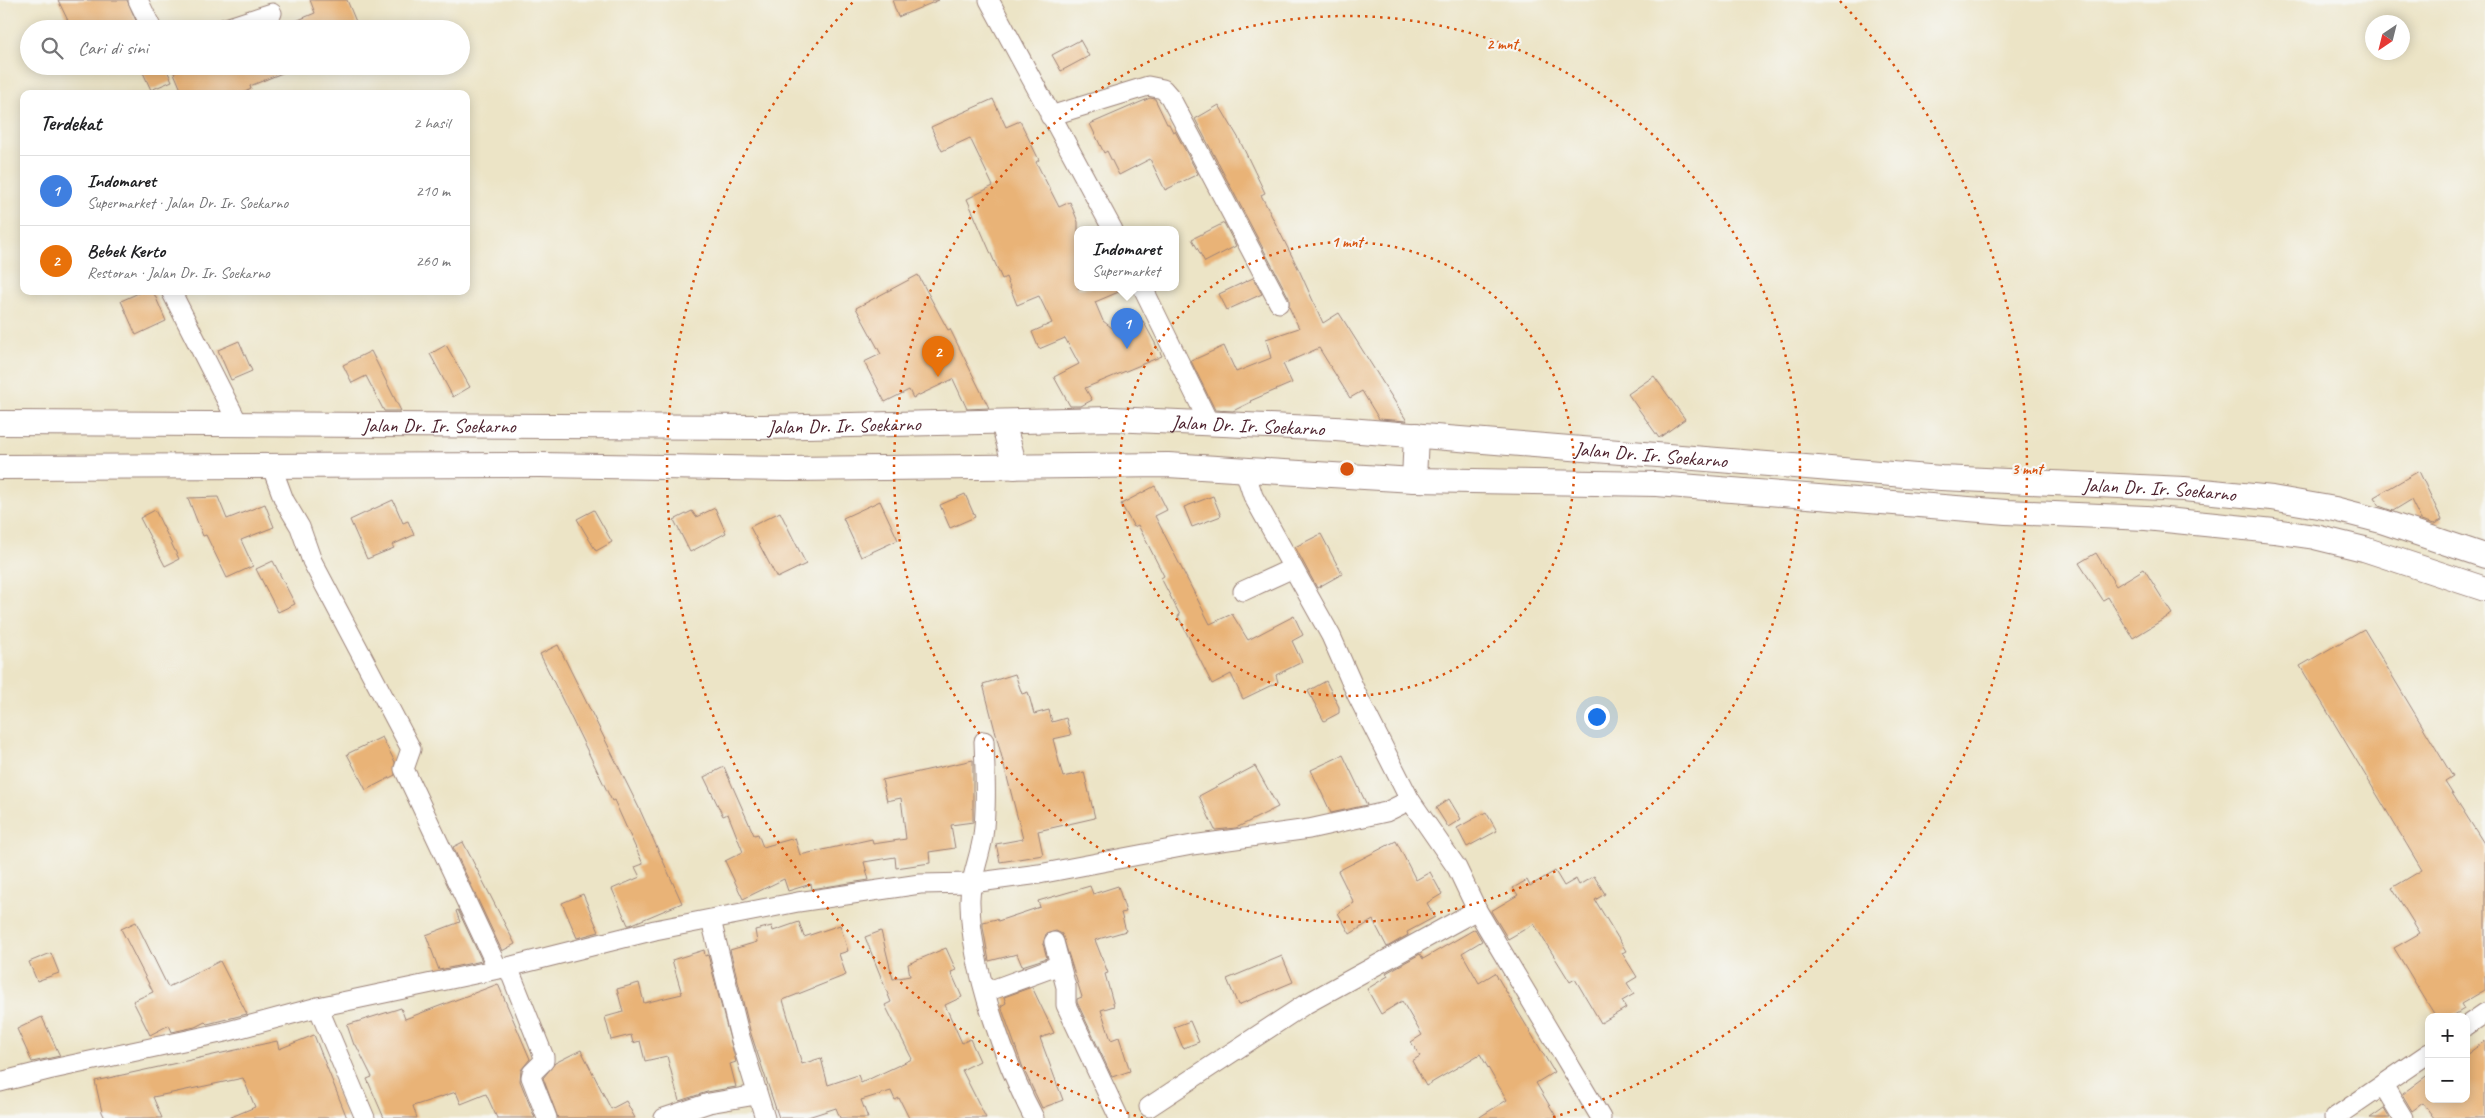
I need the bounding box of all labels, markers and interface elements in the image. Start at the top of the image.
north arrow [2365,15,2410,60]
search box [20,20,470,75]
icon: search [38,34,66,62]
text: 2 mnt [1487,35,1520,54]
text: Cari di sini [78,36,148,60]
text: Terdekat [40,110,101,136]
text: 2 hasil [413,113,450,133]
text: Indomaret [87,169,156,193]
text: 1 [52,181,60,201]
text: 210 m [416,181,450,201]
text: Supermarket · Jalan Dr. Ir. Soekarno [87,193,288,213]
popup [1074,226,1179,291]
text: 1 mnt [1332,233,1365,252]
text: Indomaret [1092,237,1161,261]
text: Bebek Kerto [87,239,165,263]
text: 2 [52,251,60,271]
text: 260 m [416,251,450,271]
text: Supermarket [1092,261,1160,281]
text: Restoran · Jalan Dr. Ir. Soekarno [87,263,270,283]
pin: 1 [1111,308,1143,349]
pin: 2 [922,336,954,377]
street label: Jalan Dr. Ir. Soekarno [1170,409,1326,441]
street label: Jalan Dr. Ir. Soekarno [766,411,922,439]
street label: Jalan Dr. Ir. Soekarno [361,412,517,438]
street label: Jalan Dr. Ir. Soekarno [1572,436,1729,473]
centre of rings [1338,460,1356,478]
text: 3 mnt [2012,460,2045,479]
street label: Jalan Dr. Ir. Soekarno [2081,472,2238,507]
your location [1584,704,1610,730]
map controls [2425,1013,2470,1103]
button: + [2425,1013,2470,1058]
button: − [2425,1058,2470,1103]

